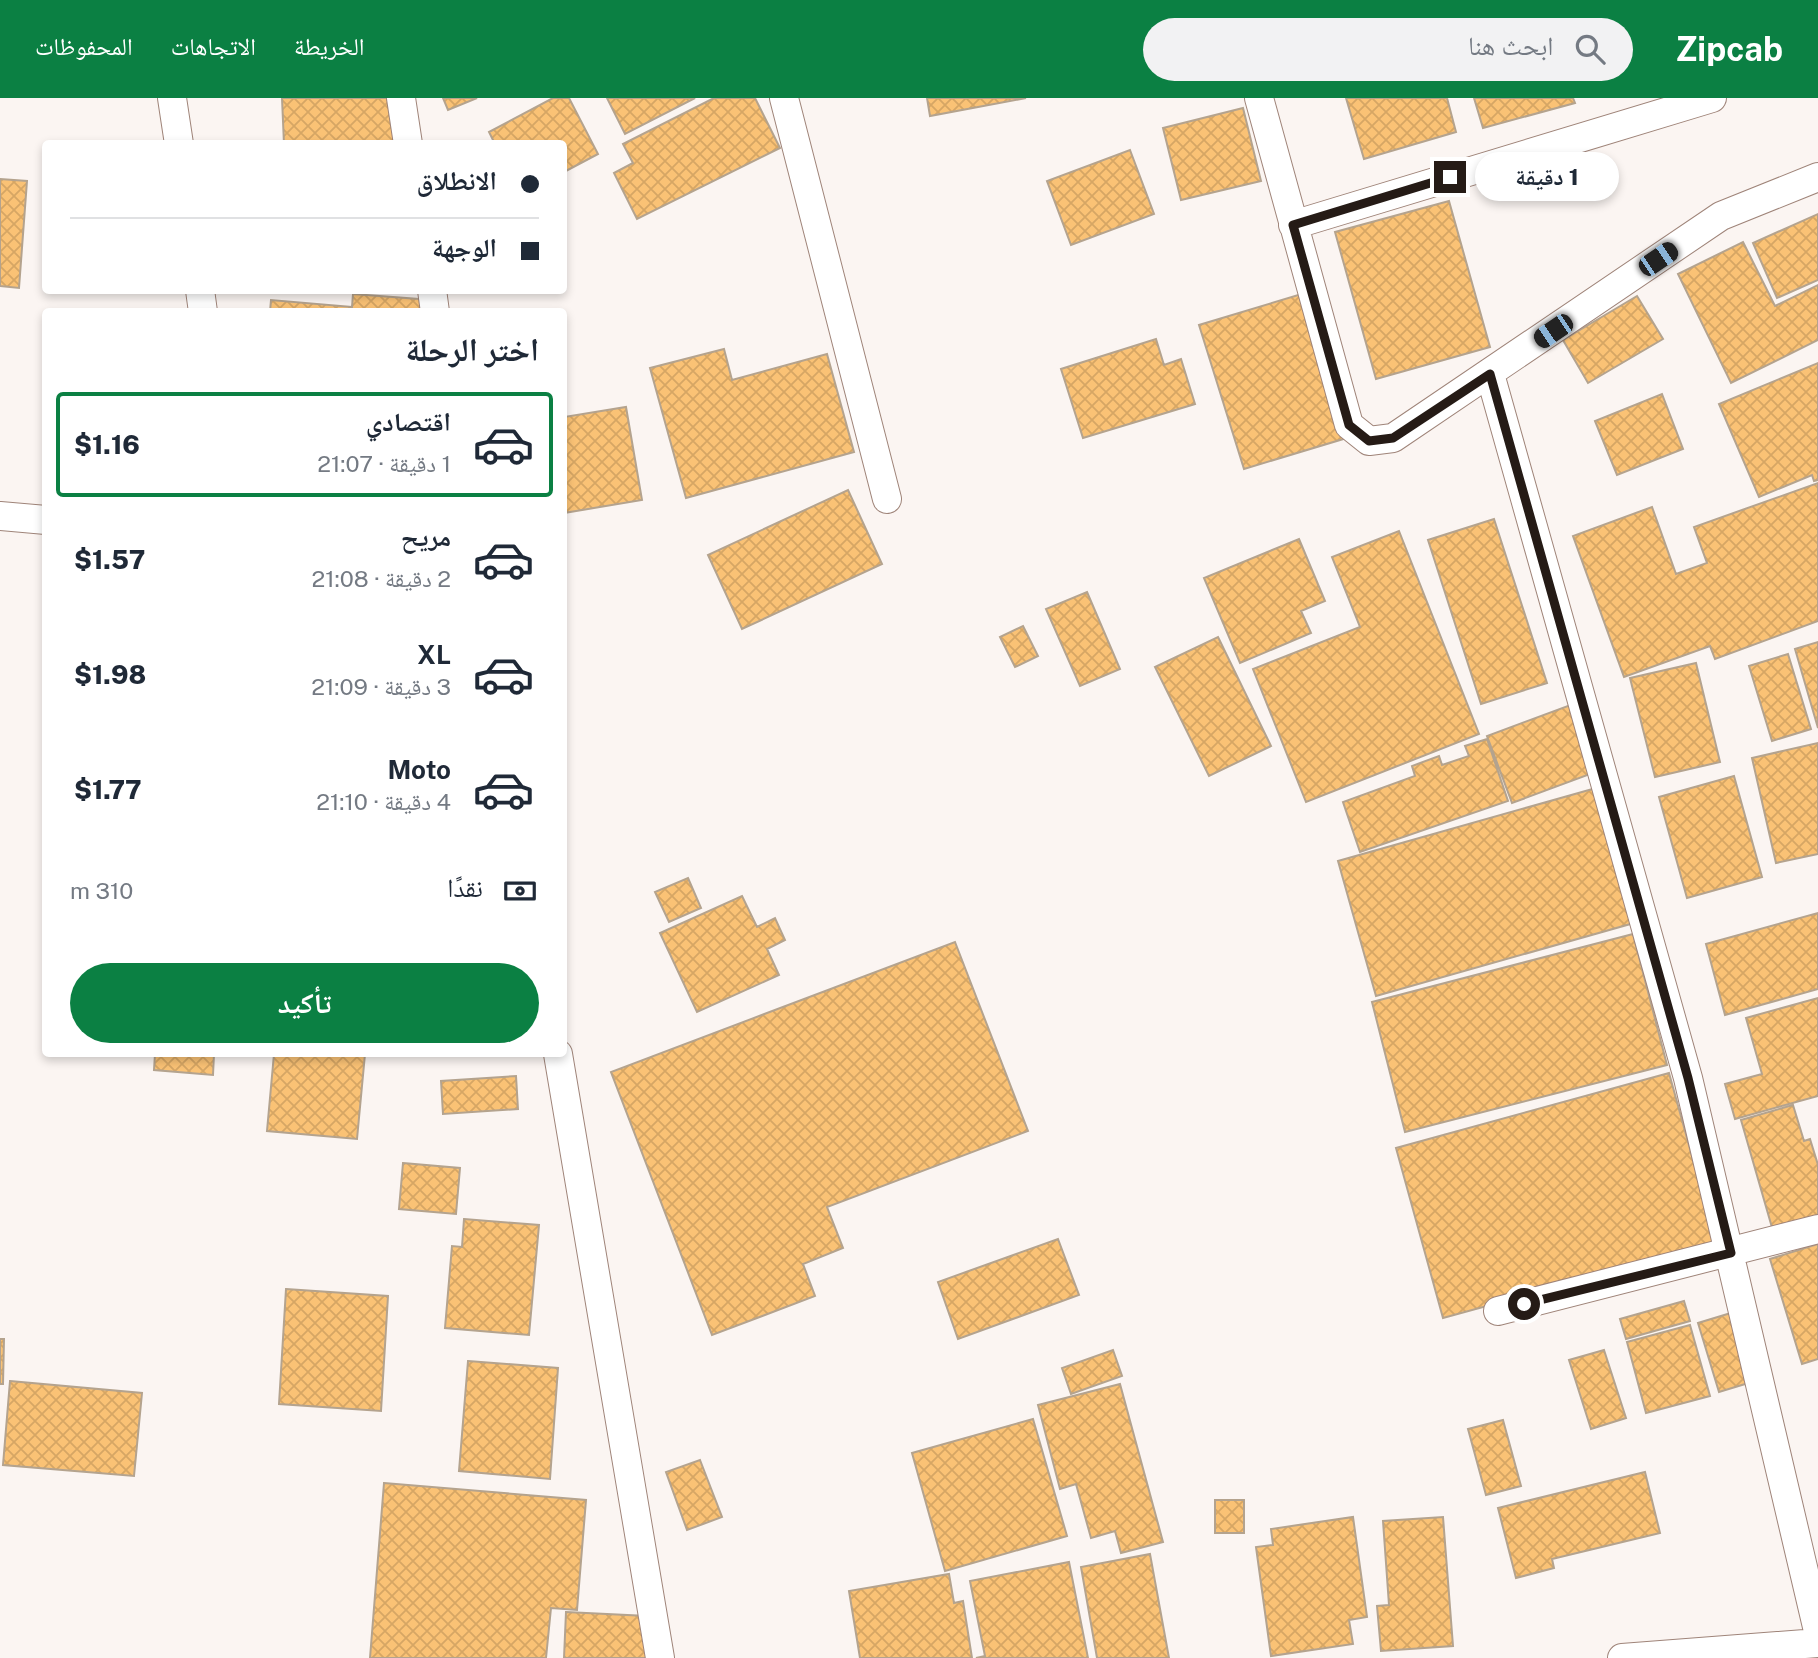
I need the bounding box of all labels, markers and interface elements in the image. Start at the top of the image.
search box [1143,18,1633,81]
text: ابحث هنا [1468,30,1553,61]
icon: search [1571,30,1609,68]
text: Zipcab [1675,30,1783,68]
text: المحفوظات [35,32,133,60]
text: الاتجاهات [171,32,256,60]
text: الخريطة [294,32,365,60]
callout: 1 دقيقة [1474,153,1618,202]
route end [1434,161,1466,193]
text: 1 دقيقة [1515,163,1579,190]
text: الانطلاق [417,165,497,196]
text: الوجهة [432,232,497,263]
car [1635,239,1682,279]
car [1530,311,1577,351]
text: اختر الرحلة [406,331,539,368]
text: اقتصادي [366,406,451,437]
icon: car [472,413,535,476]
text: $1.16 [74,429,140,460]
text: 1 دقيقة · 21:07 [317,450,451,477]
text: مريح [401,521,451,552]
icon: car [472,528,535,591]
text: $1.57 [74,544,145,575]
text: 2 دقيقة · 21:08 [312,565,451,592]
text: XL [417,639,451,670]
icon: car [472,643,535,706]
text: $1.98 [74,659,146,690]
text: 3 دقيقة · 21:09 [311,673,451,700]
text: Moto [388,754,451,785]
icon: car [472,758,535,821]
text: $1.77 [74,774,142,805]
text: 4 دقيقة · 21:10 [316,788,451,815]
text: نقدًا [447,872,483,903]
icon: cash [501,872,539,910]
text: 310 m [70,877,133,904]
button: تأكيد [70,963,539,1043]
route start [1508,1288,1540,1320]

